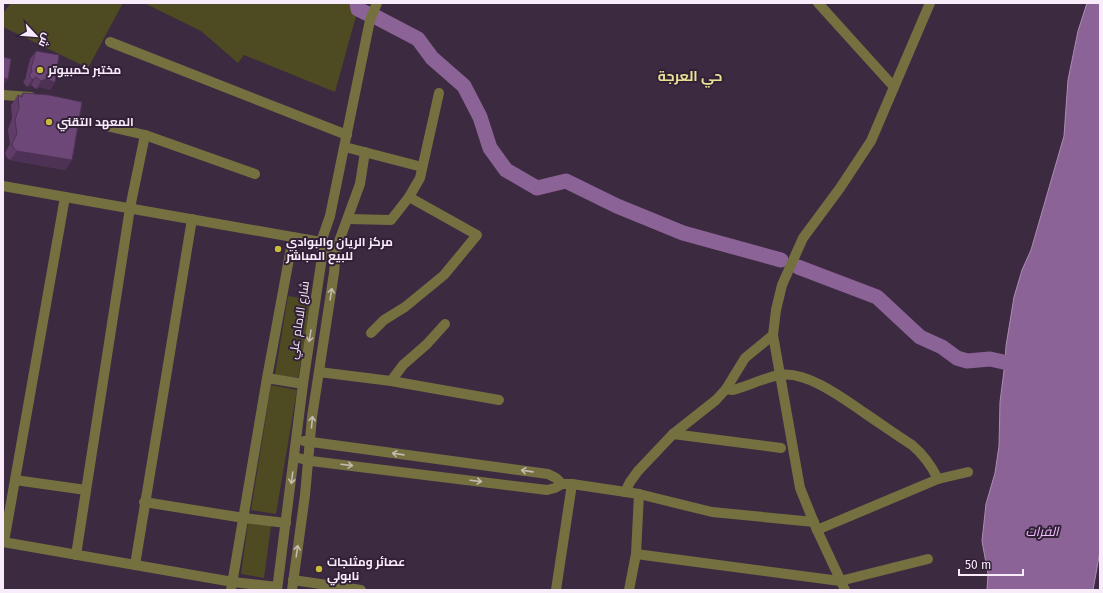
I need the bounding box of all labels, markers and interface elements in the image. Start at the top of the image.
north arrow [16,16,56,56]
text: ش [36,31,53,49]
place label: مختبر كمبيوتر [47,63,121,78]
marker: مختبر كمبيوتر [35,65,45,75]
district label: حي العرجة [658,68,722,88]
place label: المعهد التقني [57,115,134,132]
marker: المعهد التقني [44,117,54,127]
place label: مركز الريان والبوادي للبيع المباشر [285,235,393,265]
marker: مركز الريان والبوادي للبيع المباشر [273,244,283,254]
street label: شارع الامام علي [286,280,315,361]
one-way arrow [327,288,335,301]
one-way arrow [306,329,314,342]
one-way arrow [308,416,315,429]
one-way arrow [392,450,405,458]
one-way arrow [340,461,353,469]
one-way arrow [521,467,534,475]
one-way arrow [288,471,295,484]
one-way arrow [469,478,482,485]
water label: الفرات [1025,524,1060,539]
one-way arrow [293,545,301,558]
scale bar [959,551,1023,577]
place label: عصائر ومثلجات نابولي [327,555,405,586]
text: 50 m [965,558,991,572]
marker: عصائر ومثلجات نابولي [314,564,324,574]

